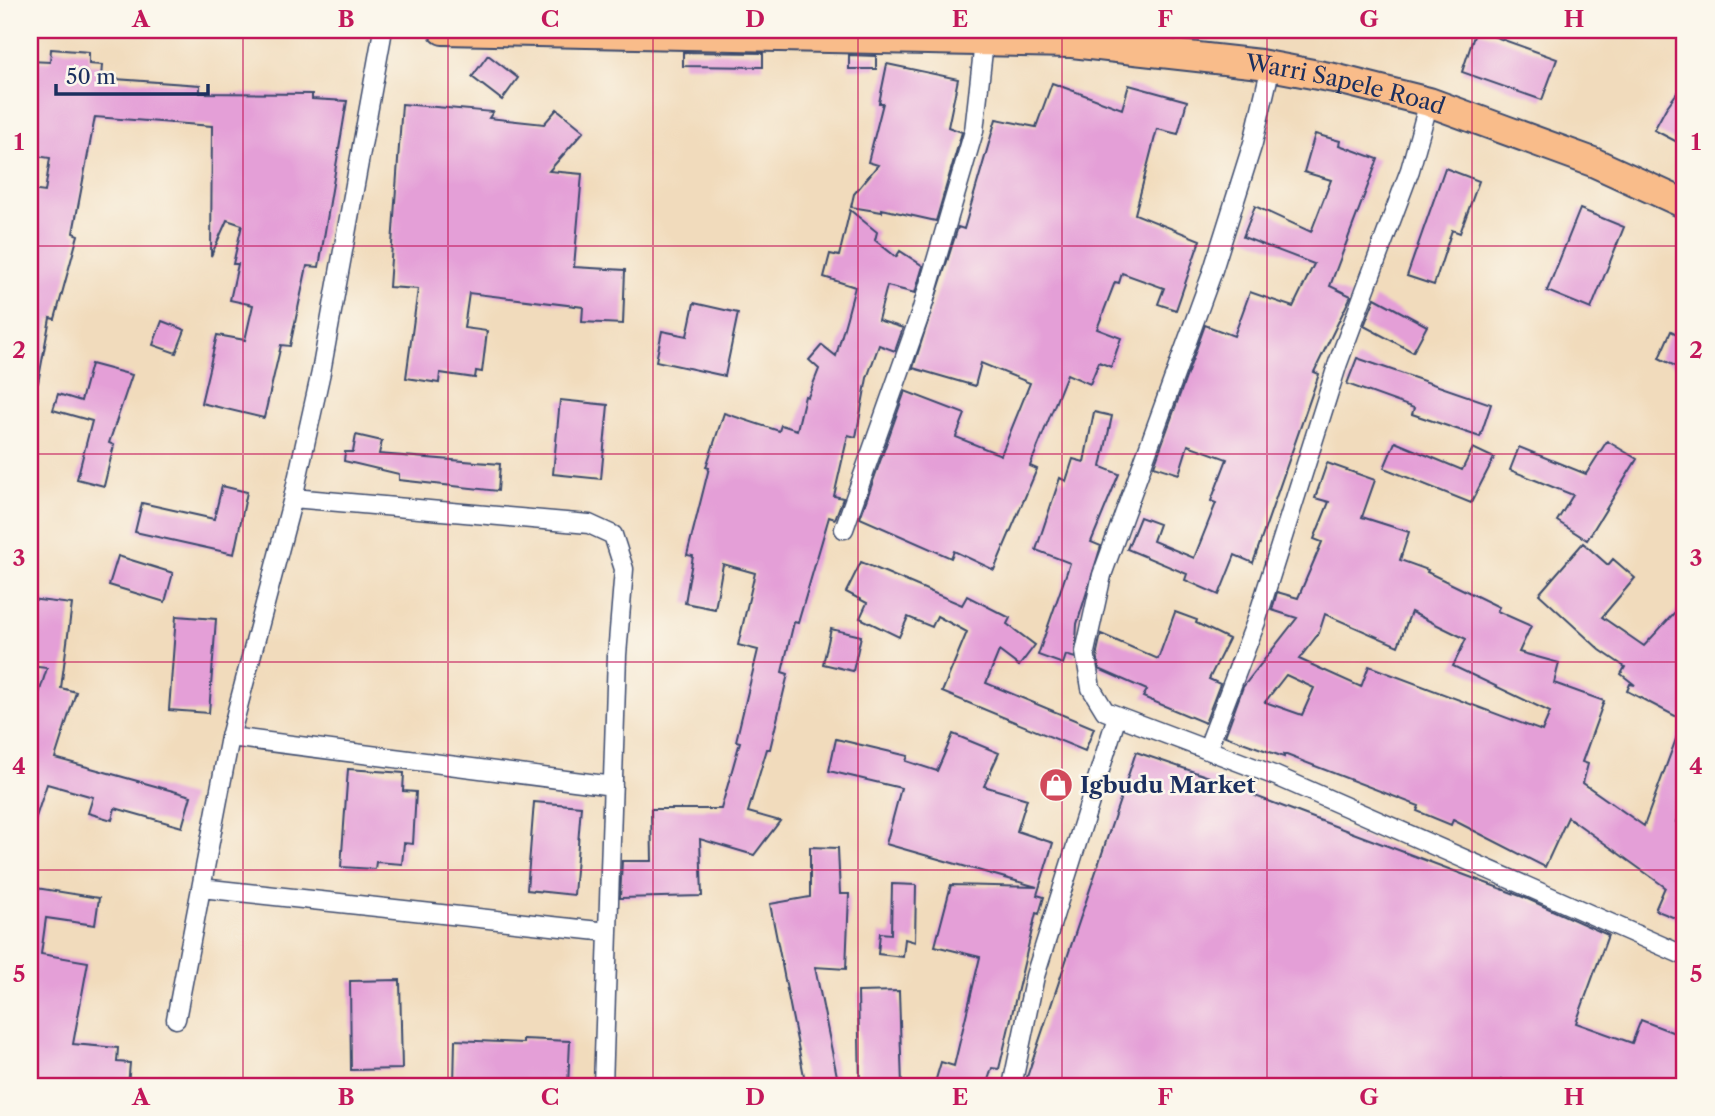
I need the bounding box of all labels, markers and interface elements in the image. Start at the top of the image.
text: A [131,5,151,33]
text: B [337,5,355,33]
text: C [541,5,559,33]
text: D [745,5,765,33]
text: E [952,5,968,33]
text: F [1157,5,1173,33]
text: G [1359,5,1379,33]
text: H [1564,5,1585,33]
street label: Warri Sapele Road [1243,48,1449,121]
scale bar [56,52,208,96]
text: 50 m [66,64,116,89]
text: 1 [14,128,25,156]
text: 1 [1691,128,1702,156]
text: 2 [12,336,26,364]
text: 2 [1689,336,1703,364]
text: 3 [13,544,26,572]
text: 3 [1690,544,1703,572]
text: 4 [12,752,26,780]
text: 4 [1689,752,1703,780]
shop icon: Igbudu Market [1037,766,1075,804]
place label: Igbudu Market [1080,771,1256,799]
text: 5 [13,960,25,988]
text: 5 [1690,960,1702,988]
text: A [131,1083,151,1111]
text: B [337,1083,355,1111]
text: C [541,1083,559,1111]
text: D [745,1083,765,1111]
text: E [952,1083,968,1111]
text: F [1157,1083,1173,1111]
text: G [1359,1083,1379,1111]
text: H [1564,1083,1585,1111]

